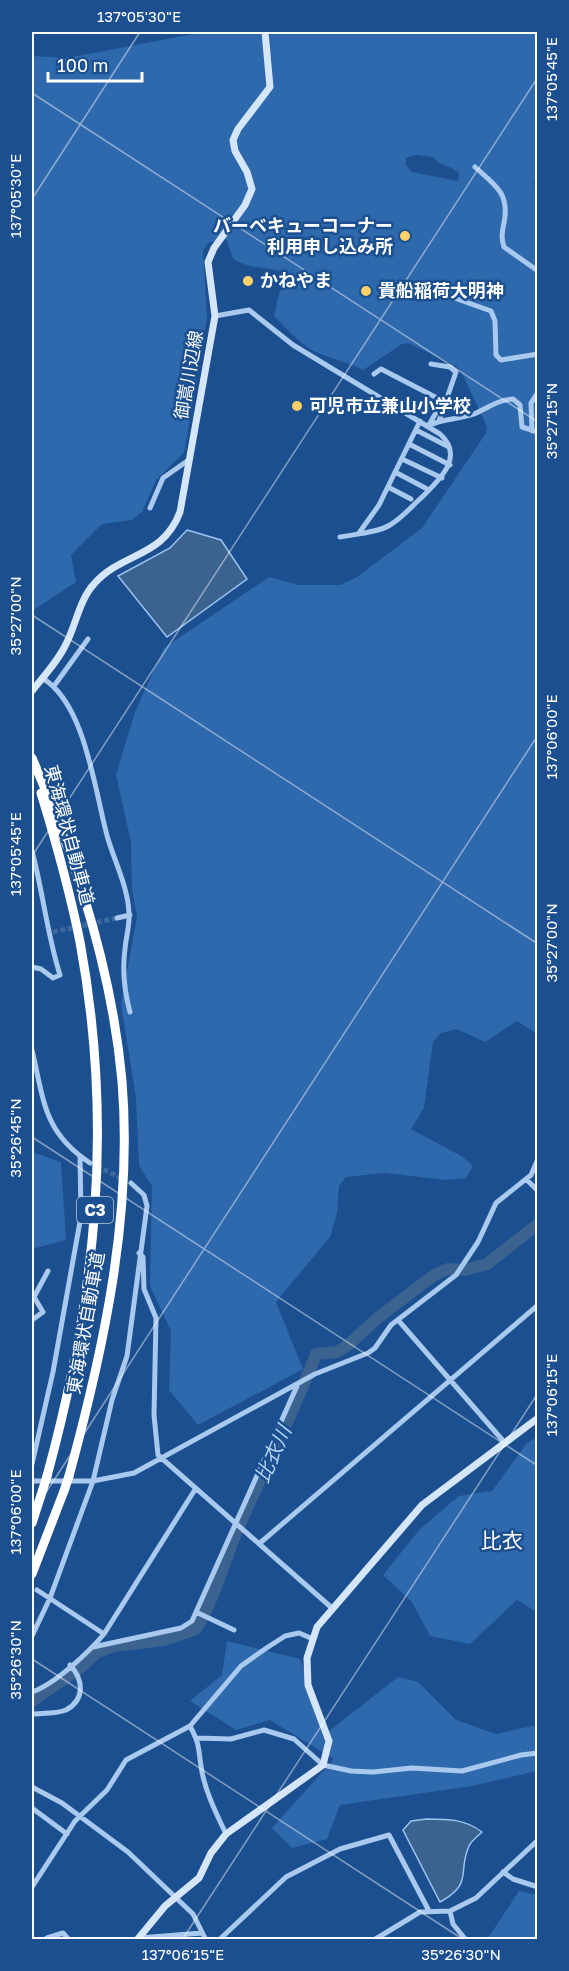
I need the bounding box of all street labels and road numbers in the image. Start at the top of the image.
street label: 御嵩川辺線 [169,329,207,421]
street label: 東海環状自動車道 [41,762,99,907]
road number: C3 [77,1197,113,1223]
street label: 東海環状自動車道 [62,1250,108,1396]

